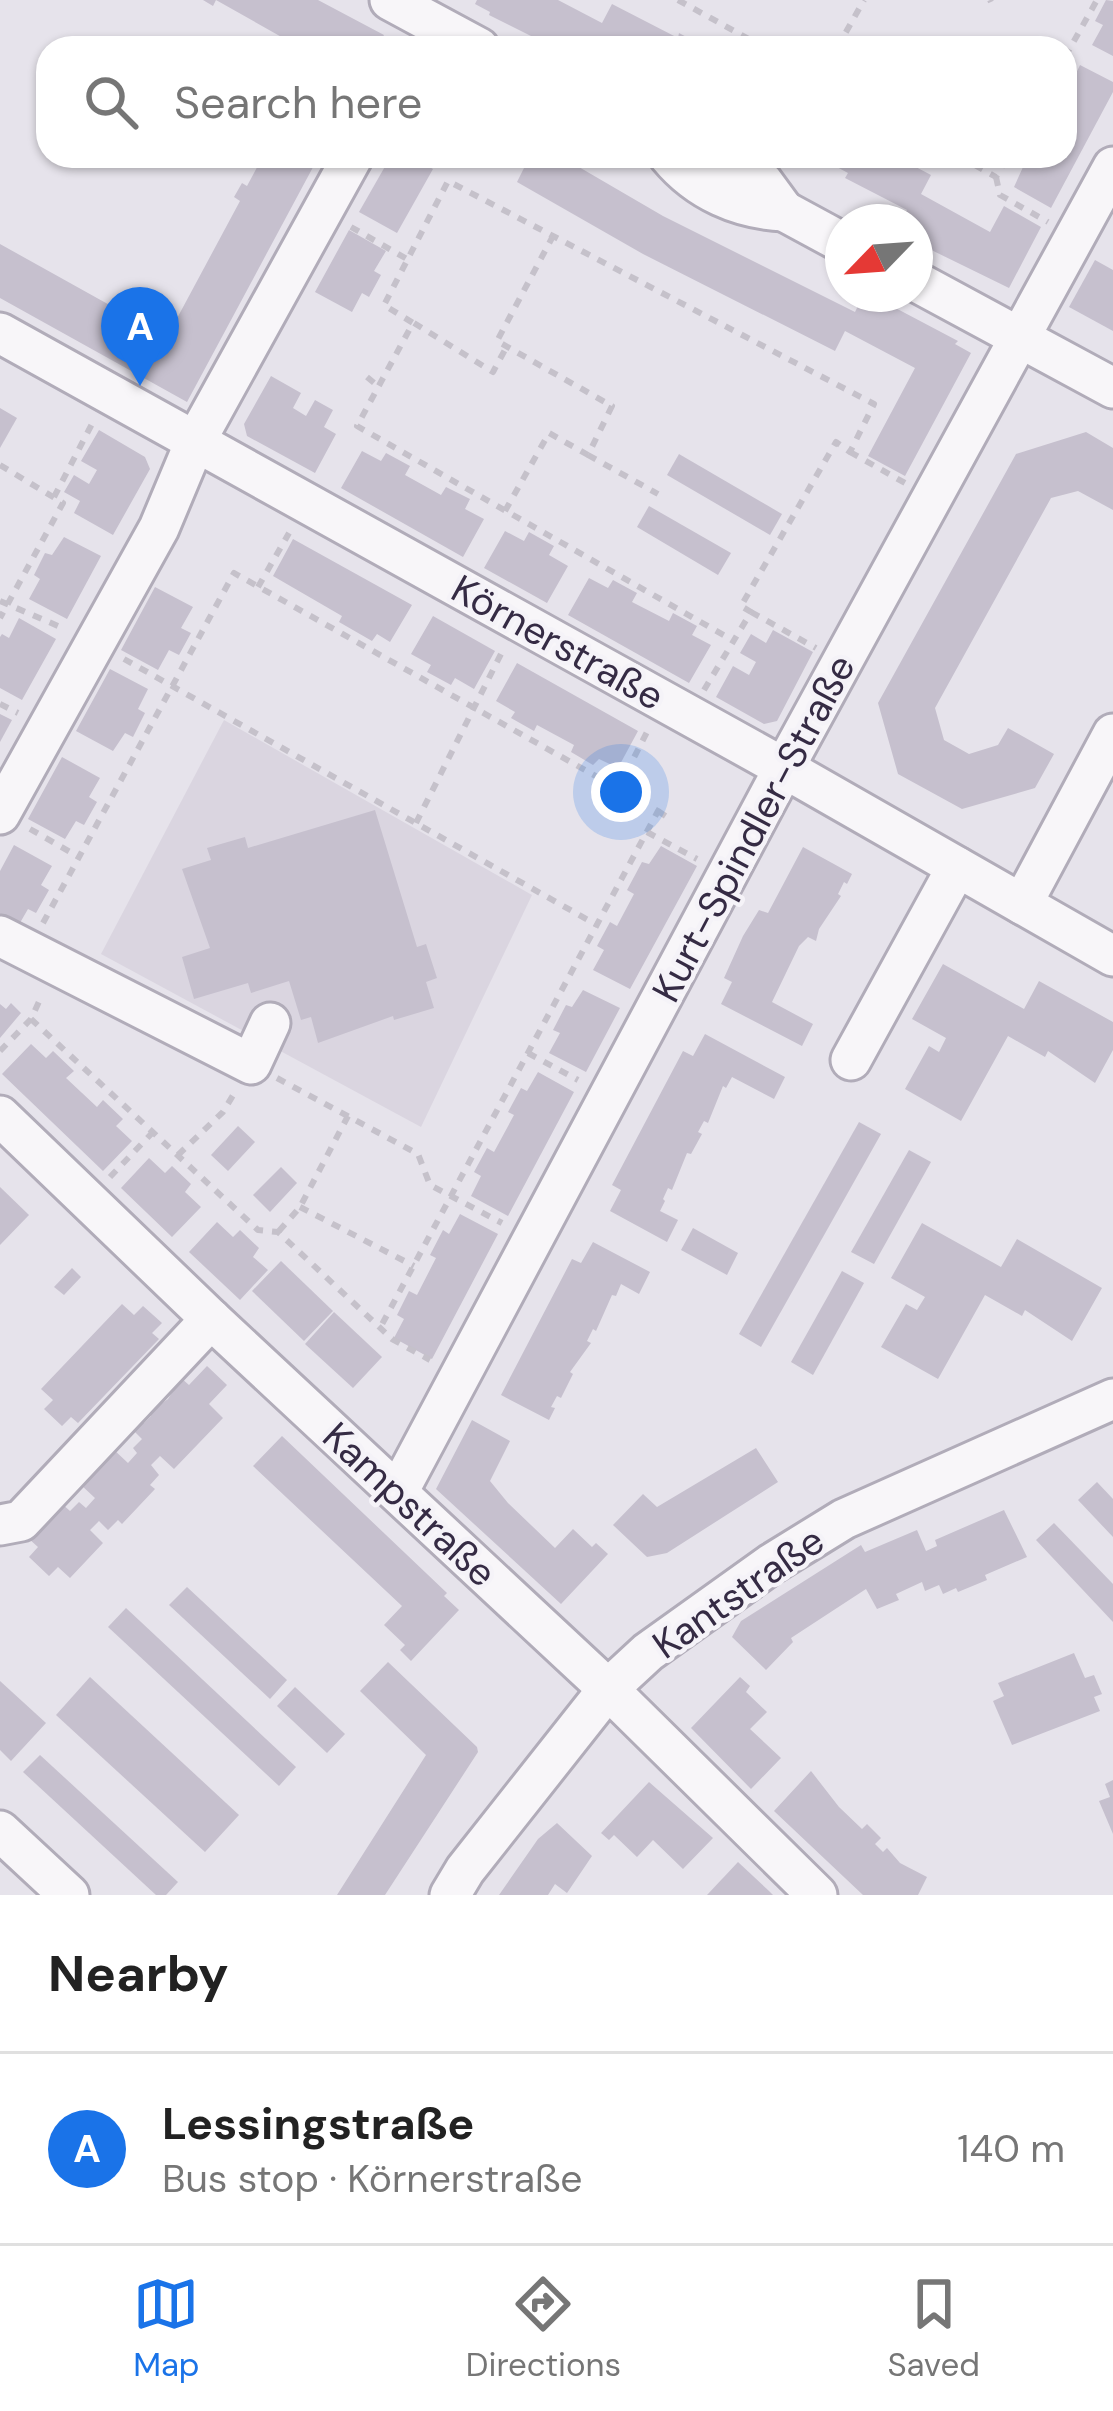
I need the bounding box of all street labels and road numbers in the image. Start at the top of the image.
street label: Körnerstraße [443,563,673,722]
street label: Kurt-Spindler-Straße [640,646,867,1011]
street label: Kampstraße [312,1411,507,1598]
street label: Kantstraße [643,1515,834,1670]

